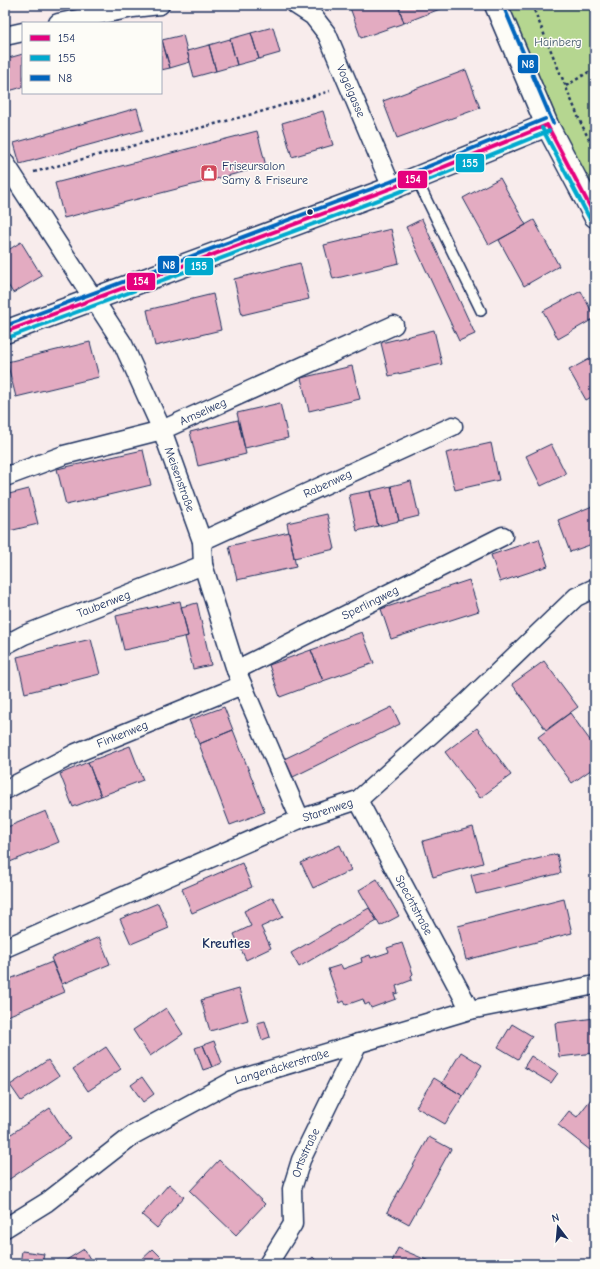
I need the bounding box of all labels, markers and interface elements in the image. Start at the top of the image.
legend [22,22,162,94]
text: 154 [58,31,75,45]
park label: Hainberg [534,35,582,49]
text: 155 [58,51,76,65]
line badge: N8 [517,54,539,74]
text: N8 [522,58,535,71]
street label: Vogelgasse [334,63,368,119]
text: N8 [58,71,72,85]
line badge: 155 [455,153,485,173]
text: 155 [462,157,478,170]
place label: Friseursalon Samy & Friseure [222,159,308,187]
shop icon: Friseursalon Samy & Friseure [199,163,219,183]
line badge: 154 [397,170,428,189]
text: 154 [405,173,421,186]
unlabelled marker [305,207,315,217]
line badge: N8 [157,255,180,274]
line badge: 155 [184,257,214,276]
text: N8 [163,259,176,272]
text: 155 [191,260,207,273]
line badge: 154 [126,272,156,291]
text: 154 [133,275,149,288]
street label: Amselweg [177,395,229,428]
street label: Meisenstraße [162,445,198,514]
street label: Rabenweg [301,466,354,501]
street label: Sperlingweg [339,583,401,623]
street label: Taubenweg [75,587,132,621]
street label: Finkenweg [95,717,150,751]
street label: Starenweg [300,795,355,825]
street label: Spechtstraße [392,872,436,938]
district label: Kreutles [202,935,250,952]
street label: Langenäckerstraße [233,1046,331,1087]
street label: Ortsstraße [289,1126,322,1179]
north arrow [538,1207,578,1247]
text: N [550,1211,561,1225]

